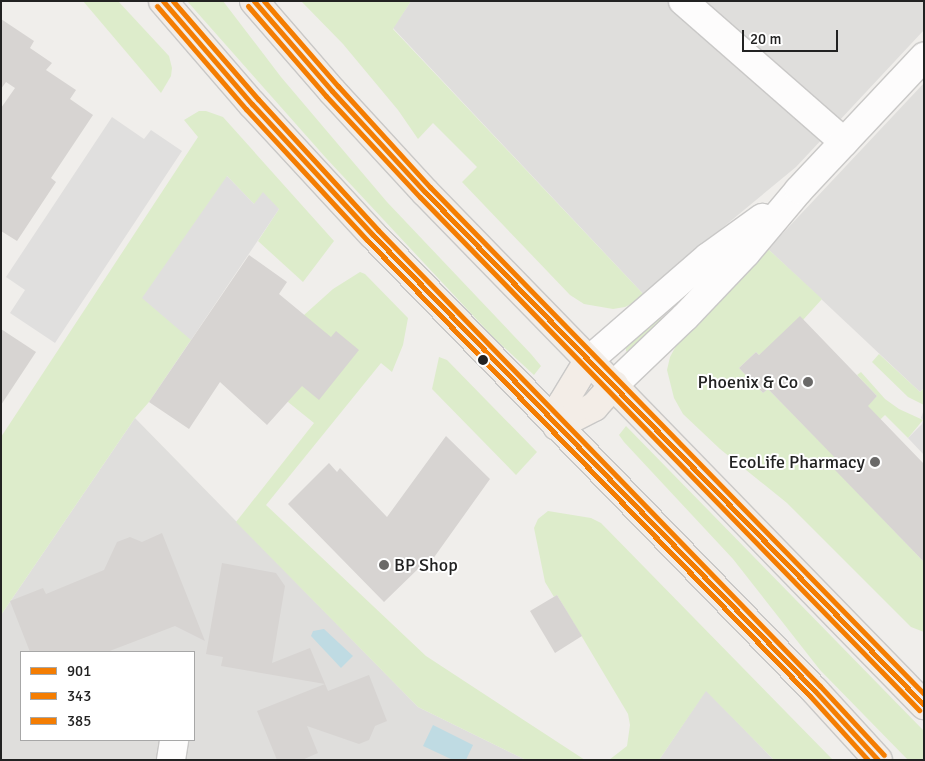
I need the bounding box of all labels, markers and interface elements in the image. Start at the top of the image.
scale bar [745,20,841,52]
text: 20 m [750,30,781,48]
unlabelled marker [478,355,488,365]
place label: Phoenix & Co [698,371,798,393]
marker: Phoenix & Co [802,376,814,388]
place label: EcoLife Pharmacy [729,451,865,473]
marker: EcoLife Pharmacy [869,456,881,468]
place label: BP Shop [394,554,458,576]
marker: BP Shop [378,559,390,571]
legend [20,651,195,741]
text: 901 [67,662,91,680]
text: 343 [67,687,91,705]
text: 385 [67,712,91,730]

